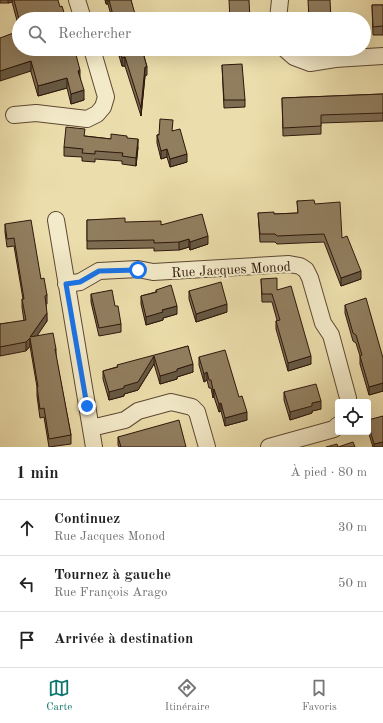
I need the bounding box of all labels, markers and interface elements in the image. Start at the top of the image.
search box [12,12,371,56]
icon: search [26,23,48,45]
text: Rechercher [58,27,131,42]
street label: Rue Jacques Monod [171,260,291,280]
route start [129,261,147,279]
route end [78,397,96,415]
map controls [335,399,371,435]
button: locate [335,399,371,435]
text: 1 min [16,465,59,482]
text: À pied · 80 m [290,466,367,479]
text: Continuez [54,512,120,527]
icon: ahead [16,517,38,539]
text: 30 m [338,521,367,534]
text: Rue Jacques Monod [54,530,165,543]
text: Tournez à gauche [54,568,171,583]
icon: left [16,573,38,595]
text: 50 m [338,577,367,590]
text: Rue François Arago [54,586,168,599]
icon: arrive [16,629,38,651]
text: Arrivée à destination [54,632,193,647]
tab: Carte [46,677,72,715]
tab: Itinéraire [165,677,210,715]
tab: Favoris [302,677,337,715]

